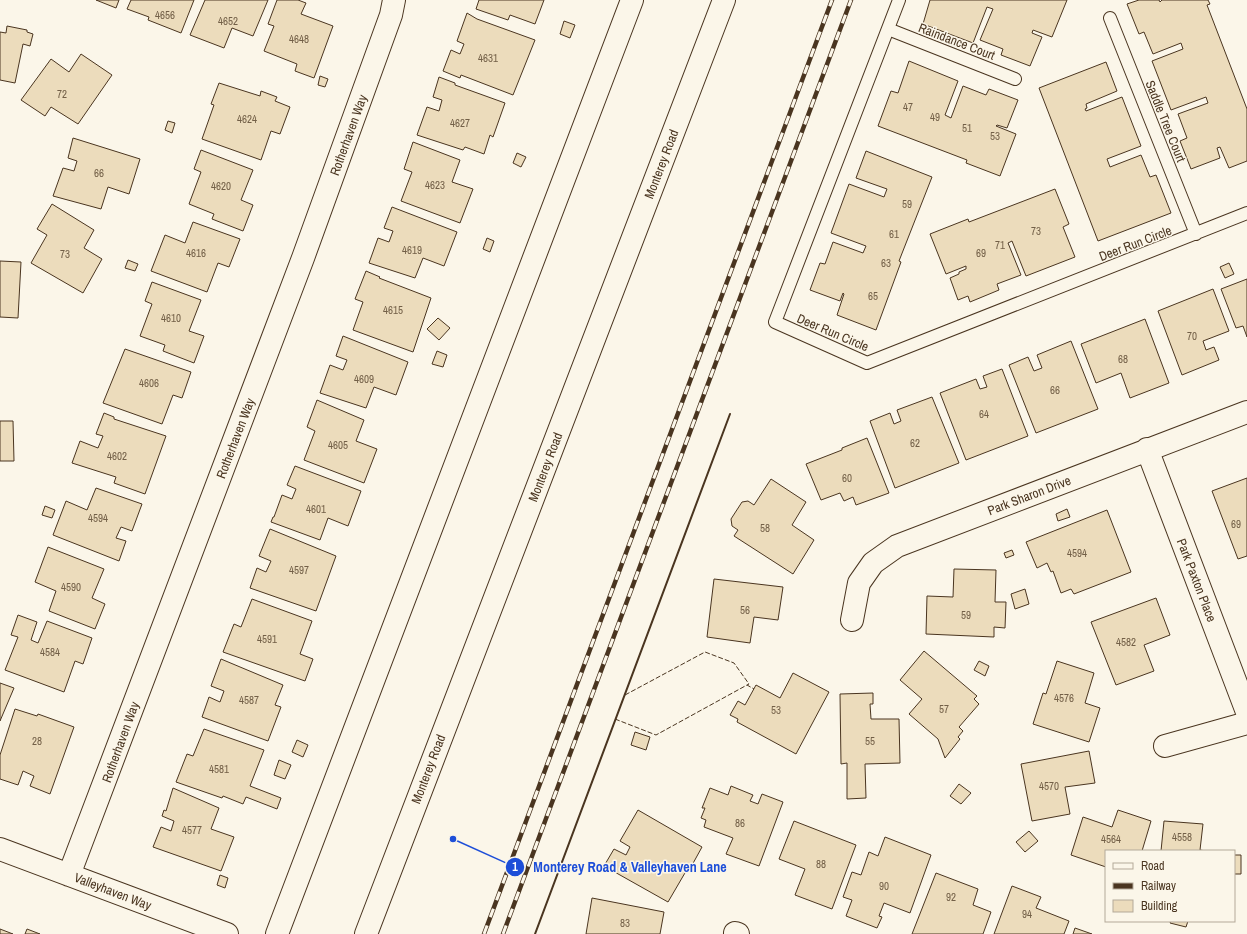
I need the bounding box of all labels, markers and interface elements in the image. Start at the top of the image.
house number: 4656 [155,8,175,22]
house number: 4652 [218,14,238,28]
street label: Raindance Court [916,19,998,64]
house number: 4648 [289,32,309,46]
house number: 4631 [478,51,498,65]
street label: Saddle Tree Court [1141,78,1190,165]
house number: 72 [57,87,67,101]
street label: Rotherhaven Way [326,92,371,178]
house number: 47 [903,100,913,114]
house number: 49 [930,110,940,124]
house number: 4624 [237,112,257,126]
house number: 4627 [450,116,470,130]
house number: 51 [962,121,972,135]
street label: Monterey Road [640,127,682,201]
house number: 53 [990,129,1000,143]
house number: 66 [94,166,104,180]
house number: 4623 [425,178,445,192]
house number: 4620 [211,179,231,193]
house number: 59 [902,197,912,211]
street label: Deer Run Circle [1096,222,1174,265]
house number: 73 [1031,224,1041,238]
house number: 61 [889,227,899,241]
house number: 71 [995,238,1005,252]
house number: 4619 [402,243,422,257]
house number: 4616 [186,246,206,260]
house number: 69 [976,246,986,260]
house number: 73 [60,247,70,261]
house number: 63 [881,256,891,270]
house number: 65 [868,289,878,303]
house number: 4615 [383,303,403,317]
street label: Deer Run Circle [794,310,871,355]
house number: 4610 [161,311,181,325]
house number: 70 [1187,329,1197,343]
house number: 68 [1118,352,1128,366]
house number: 4609 [354,372,374,386]
house number: 4606 [139,376,159,390]
house number: 66 [1050,383,1060,397]
street label: Rotherhaven Way [212,395,259,481]
house number: 64 [979,407,989,421]
street label: Monterey Road [524,430,566,504]
house number: 62 [910,436,920,450]
house number: 4605 [328,438,348,452]
house number: 4602 [107,449,127,463]
house number: 60 [842,471,852,485]
street label: Park Sharon Drive [985,472,1073,519]
house number: 4601 [306,502,326,516]
house number: 4594 [88,511,108,525]
house number: 69 [1231,517,1241,531]
house number: 58 [760,521,770,535]
street label: Park Paxton Place [1173,536,1220,624]
house number: 4594 [1067,546,1087,560]
house number: 4597 [289,563,309,577]
house number: 4590 [61,580,81,594]
house number: 56 [740,603,750,617]
house number: 59 [961,608,971,622]
house number: 4591 [257,632,277,646]
house number: 4582 [1116,635,1136,649]
house number: 4584 [40,645,60,659]
house number: 4576 [1054,691,1074,705]
house number: 4587 [239,693,259,707]
street label: Rotherhaven Way [98,699,143,785]
house number: 57 [939,702,949,716]
house number: 53 [771,703,781,717]
street label: Monterey Road [407,732,449,806]
house number: 28 [32,734,42,748]
house number: 55 [865,734,875,748]
house number: 4581 [209,762,229,776]
house number: 4570 [1039,779,1059,793]
house number: 86 [735,816,745,830]
house number: 4577 [182,823,202,837]
house number: 4558 [1172,830,1192,844]
house number: 4564 [1101,832,1121,846]
legend [1105,850,1235,922]
callout: Monterey Road & Valleyhaven Lane [505,854,735,880]
house number: 88 [816,857,826,871]
text: Monterey Road & Valleyhaven Lane [533,858,727,876]
text: Road [1141,858,1165,874]
text: 1 [512,859,518,875]
street label: Valleyhaven Way [72,869,154,914]
text: Railway [1141,878,1176,894]
house number: 90 [879,879,889,893]
house number: 92 [946,890,956,904]
text: Building [1141,898,1178,914]
house number: 94 [1022,907,1032,921]
house number: 83 [620,916,630,930]

